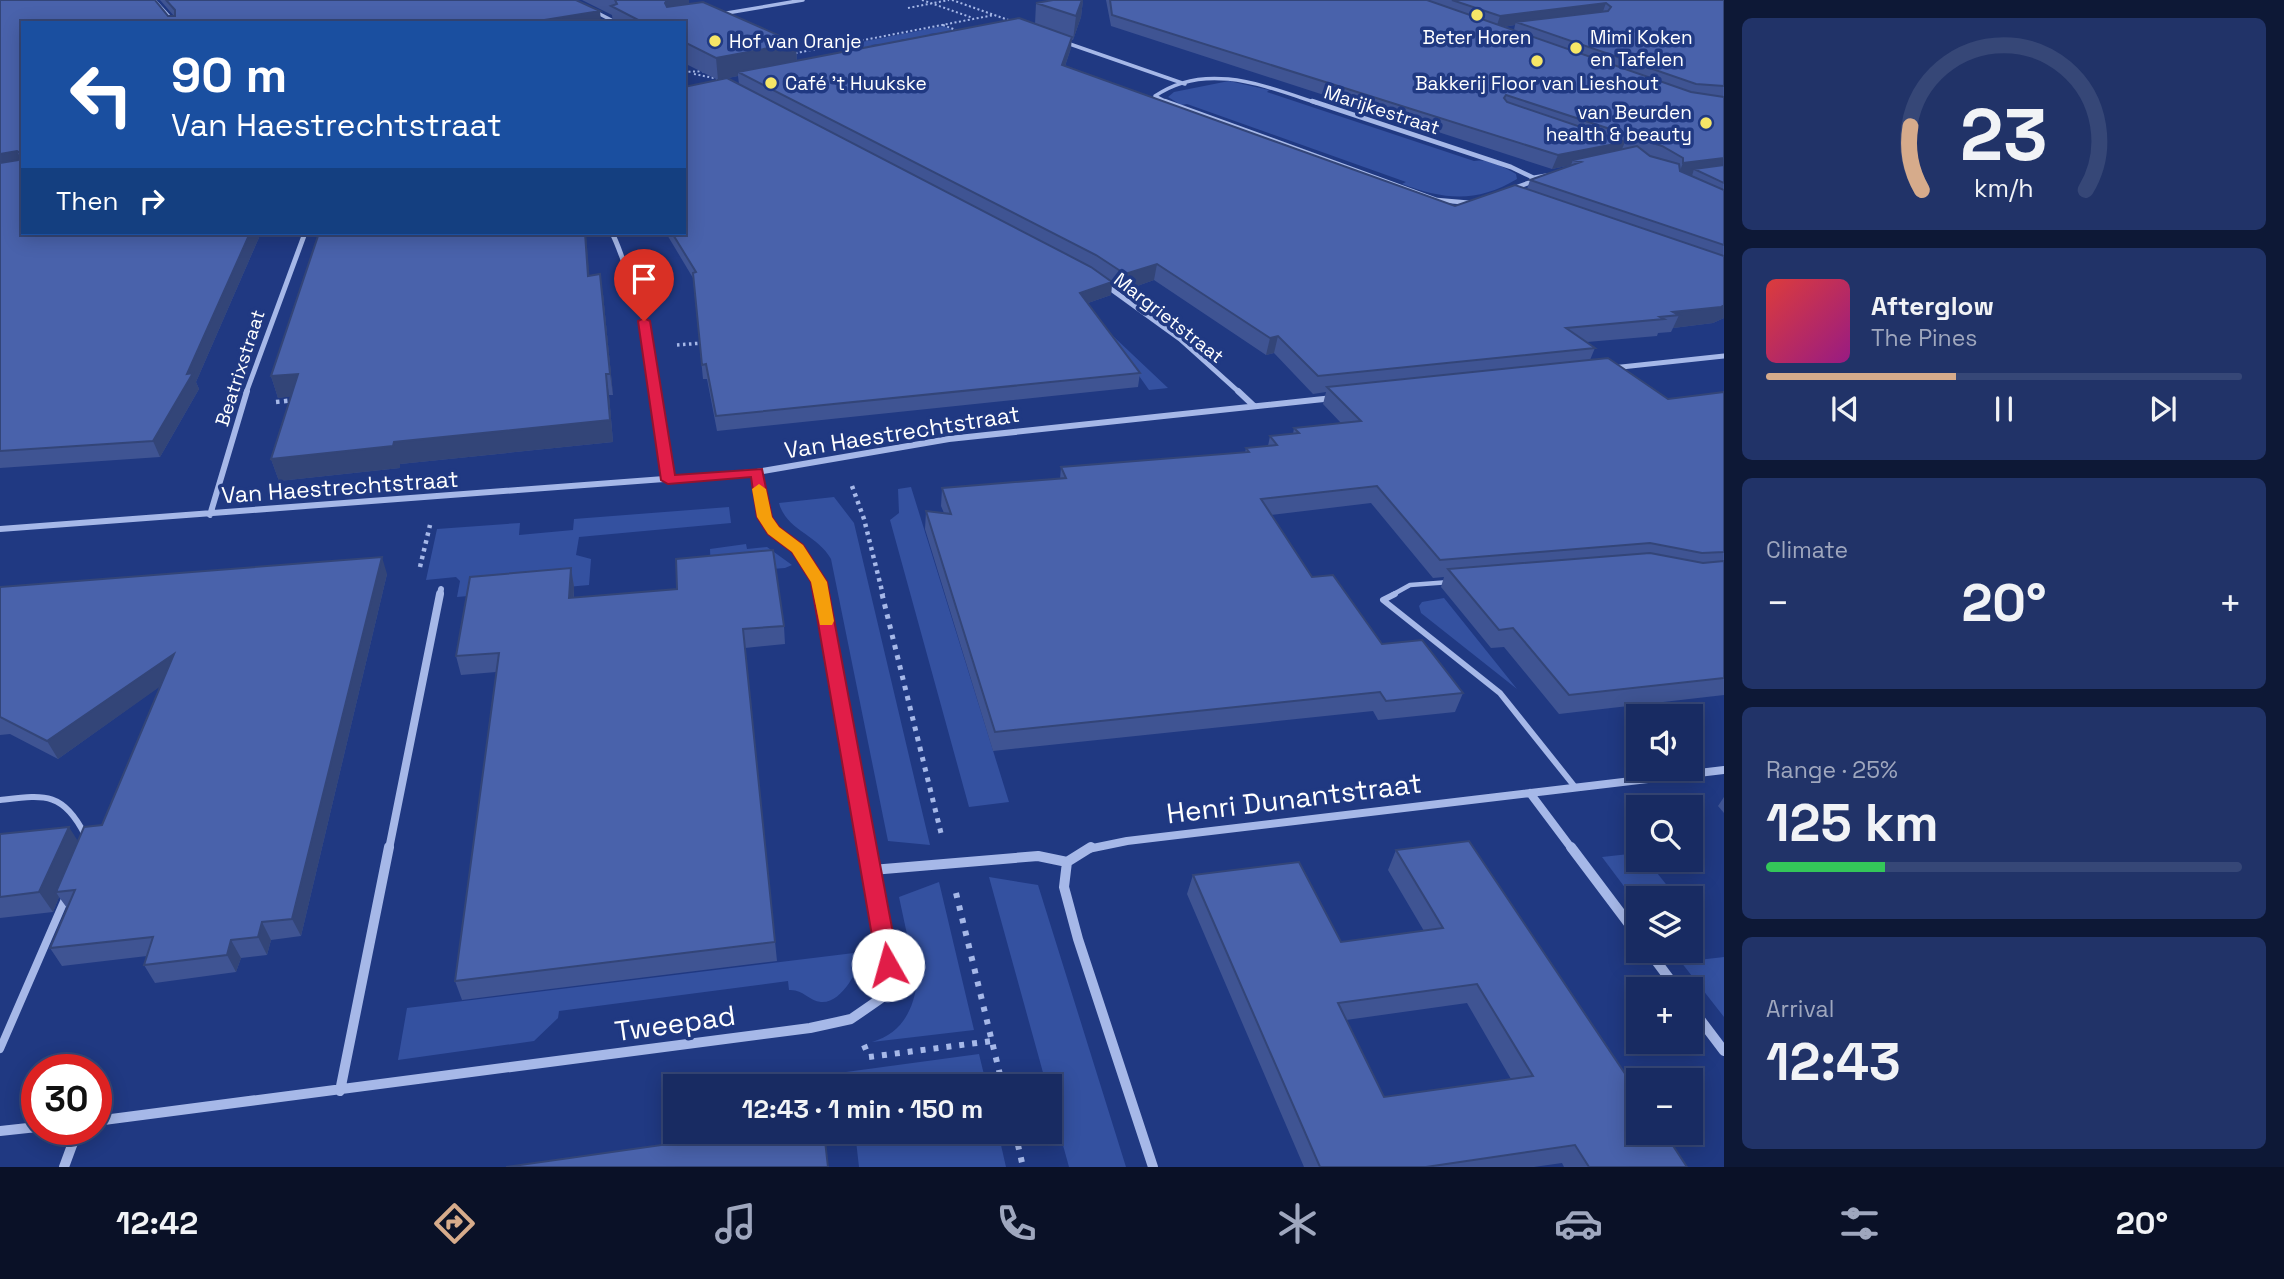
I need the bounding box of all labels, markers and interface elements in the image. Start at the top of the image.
marker: Beter Horen [1469,7,1485,23]
place label: Beter Horen [1422,25,1532,50]
place label: Mimi Koken en Tafelen [1590,25,1693,72]
place label: Hof van Oranje [729,29,862,54]
marker: Hof van Oranje [707,33,723,49]
marker: Mimi Koken en Tafelen [1568,40,1584,56]
text: 90 m [171,44,287,106]
icon: left [56,49,147,140]
marker: Bakkerij Floor van Lieshout [1529,53,1545,69]
place label: Café 't Huukske [785,71,927,96]
place label: Bakkerij Floor van Lieshout [1415,71,1659,96]
marker: Café 't Huukske [763,75,779,91]
street label: Marijkestraat [1321,80,1443,140]
text: 23 [1960,88,2048,181]
place label: van Beurden health & beauty [1546,100,1692,147]
text: Van Haestrechtstraat [171,105,502,145]
marker: van Beurden health & beauty [1698,115,1714,131]
text: km/h [1974,172,2034,204]
icon: right [133,182,171,220]
text: Then [56,184,119,218]
pin [614,249,674,321]
icon: arrive [625,260,663,298]
street label: Margrietstraat [1109,267,1229,369]
text: Afterglow [1871,289,1994,323]
street label: Beatrixstraat [209,307,271,429]
text: The Pines [1871,323,1977,353]
icon: previous [1826,390,1864,428]
icon: pause [1985,390,2023,428]
icon: next [2144,390,2182,428]
street label: Van Haestrechtstraat [782,399,1022,465]
street label: Van Haestrechtstraat [220,464,460,510]
text: Climate [1766,535,1848,565]
text: 20° [1961,570,2047,636]
text: − [1766,579,1790,627]
text: + [2218,579,2242,627]
map controls [1626,704,1703,1145]
button: sound [1626,704,1703,781]
text: Range · 25% [1766,755,1898,785]
street label: Henri Dunantstraat [1164,764,1424,832]
text: 125 km [1766,790,1939,856]
button: search [1626,795,1703,872]
button: layers [1626,886,1703,963]
position arrow [851,928,925,1002]
button: + [1626,977,1703,1054]
text: Arrival [1766,994,1834,1024]
street label: Tweepad [612,997,738,1049]
text: 12:43 [1766,1029,1901,1095]
speed limit sign: 30 [21,1054,112,1145]
button: − [1626,1068,1703,1145]
text: 12:43 · 1 min · 150 m [742,1092,983,1126]
icon: directions [430,1199,479,1248]
icon: music [711,1199,760,1248]
icon: phone [992,1199,1041,1248]
icon: climate [1273,1199,1322,1248]
icon: car [1554,1199,1603,1248]
icon: filters [1835,1199,1884,1248]
text: 12:42 [116,1203,198,1243]
text: 20° [2116,1203,2168,1243]

